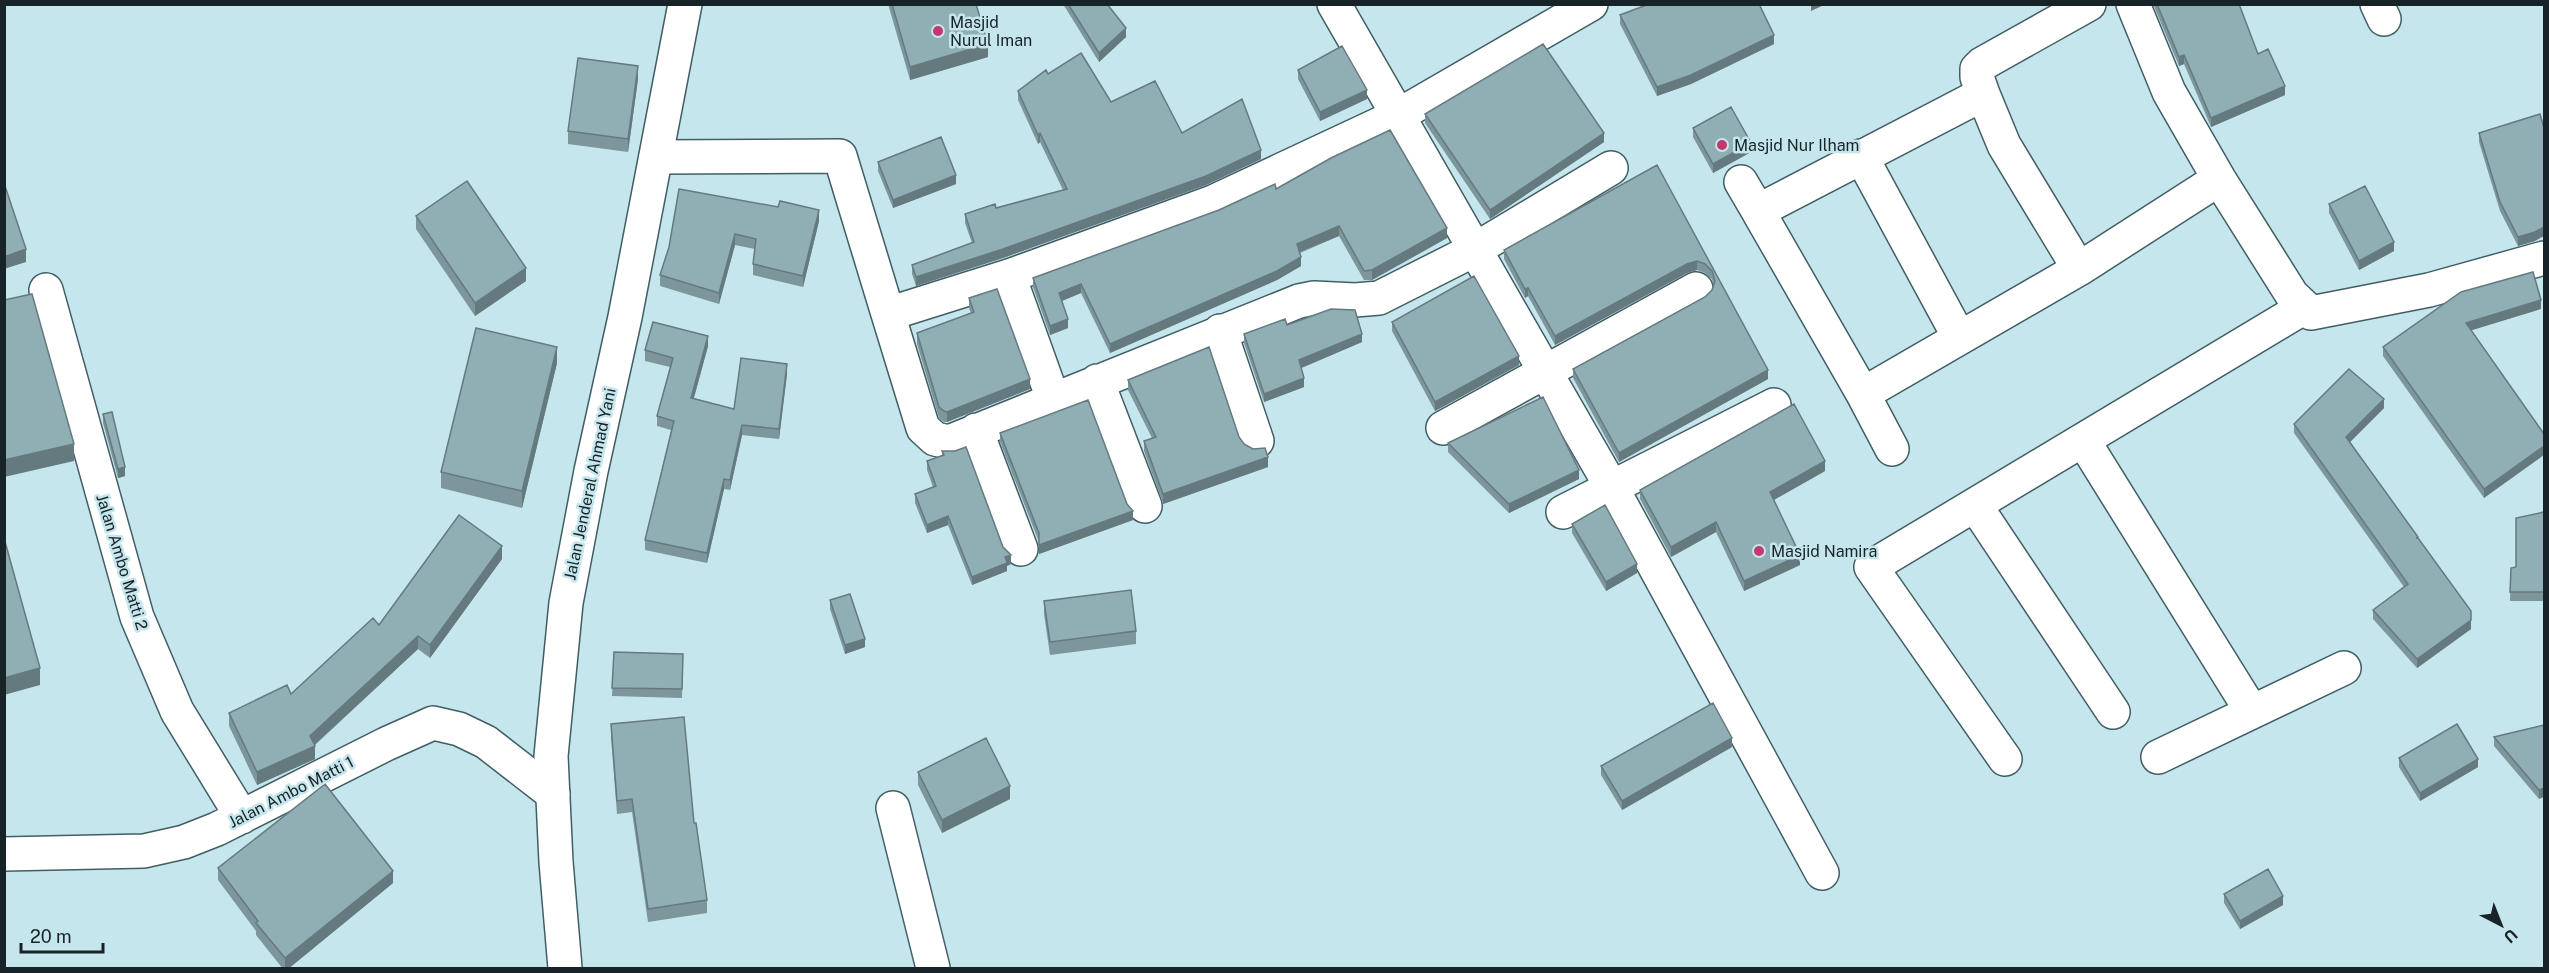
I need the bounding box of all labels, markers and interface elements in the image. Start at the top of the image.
place label: Masjid Nurul Iman [950,13,1032,50]
marker: Masjid Nurul Iman [931,24,945,38]
place label: Masjid Nur Ilham [1734,136,1859,155]
marker: Masjid Nur Ilham [1715,138,1729,152]
street label: Jalan Jenderal Ahmad Yani [560,386,620,582]
street label: Jalan Ambo Matti 2 [92,492,152,632]
place label: Masjid Namira [1771,542,1877,561]
marker: Masjid Namira [1752,544,1766,558]
street label: Jalan Ambo Matti 1 [225,752,357,832]
north arrow [2471,895,2531,955]
scale bar [21,916,104,954]
text: U [2500,925,2521,947]
text: 20 m [30,926,72,947]

